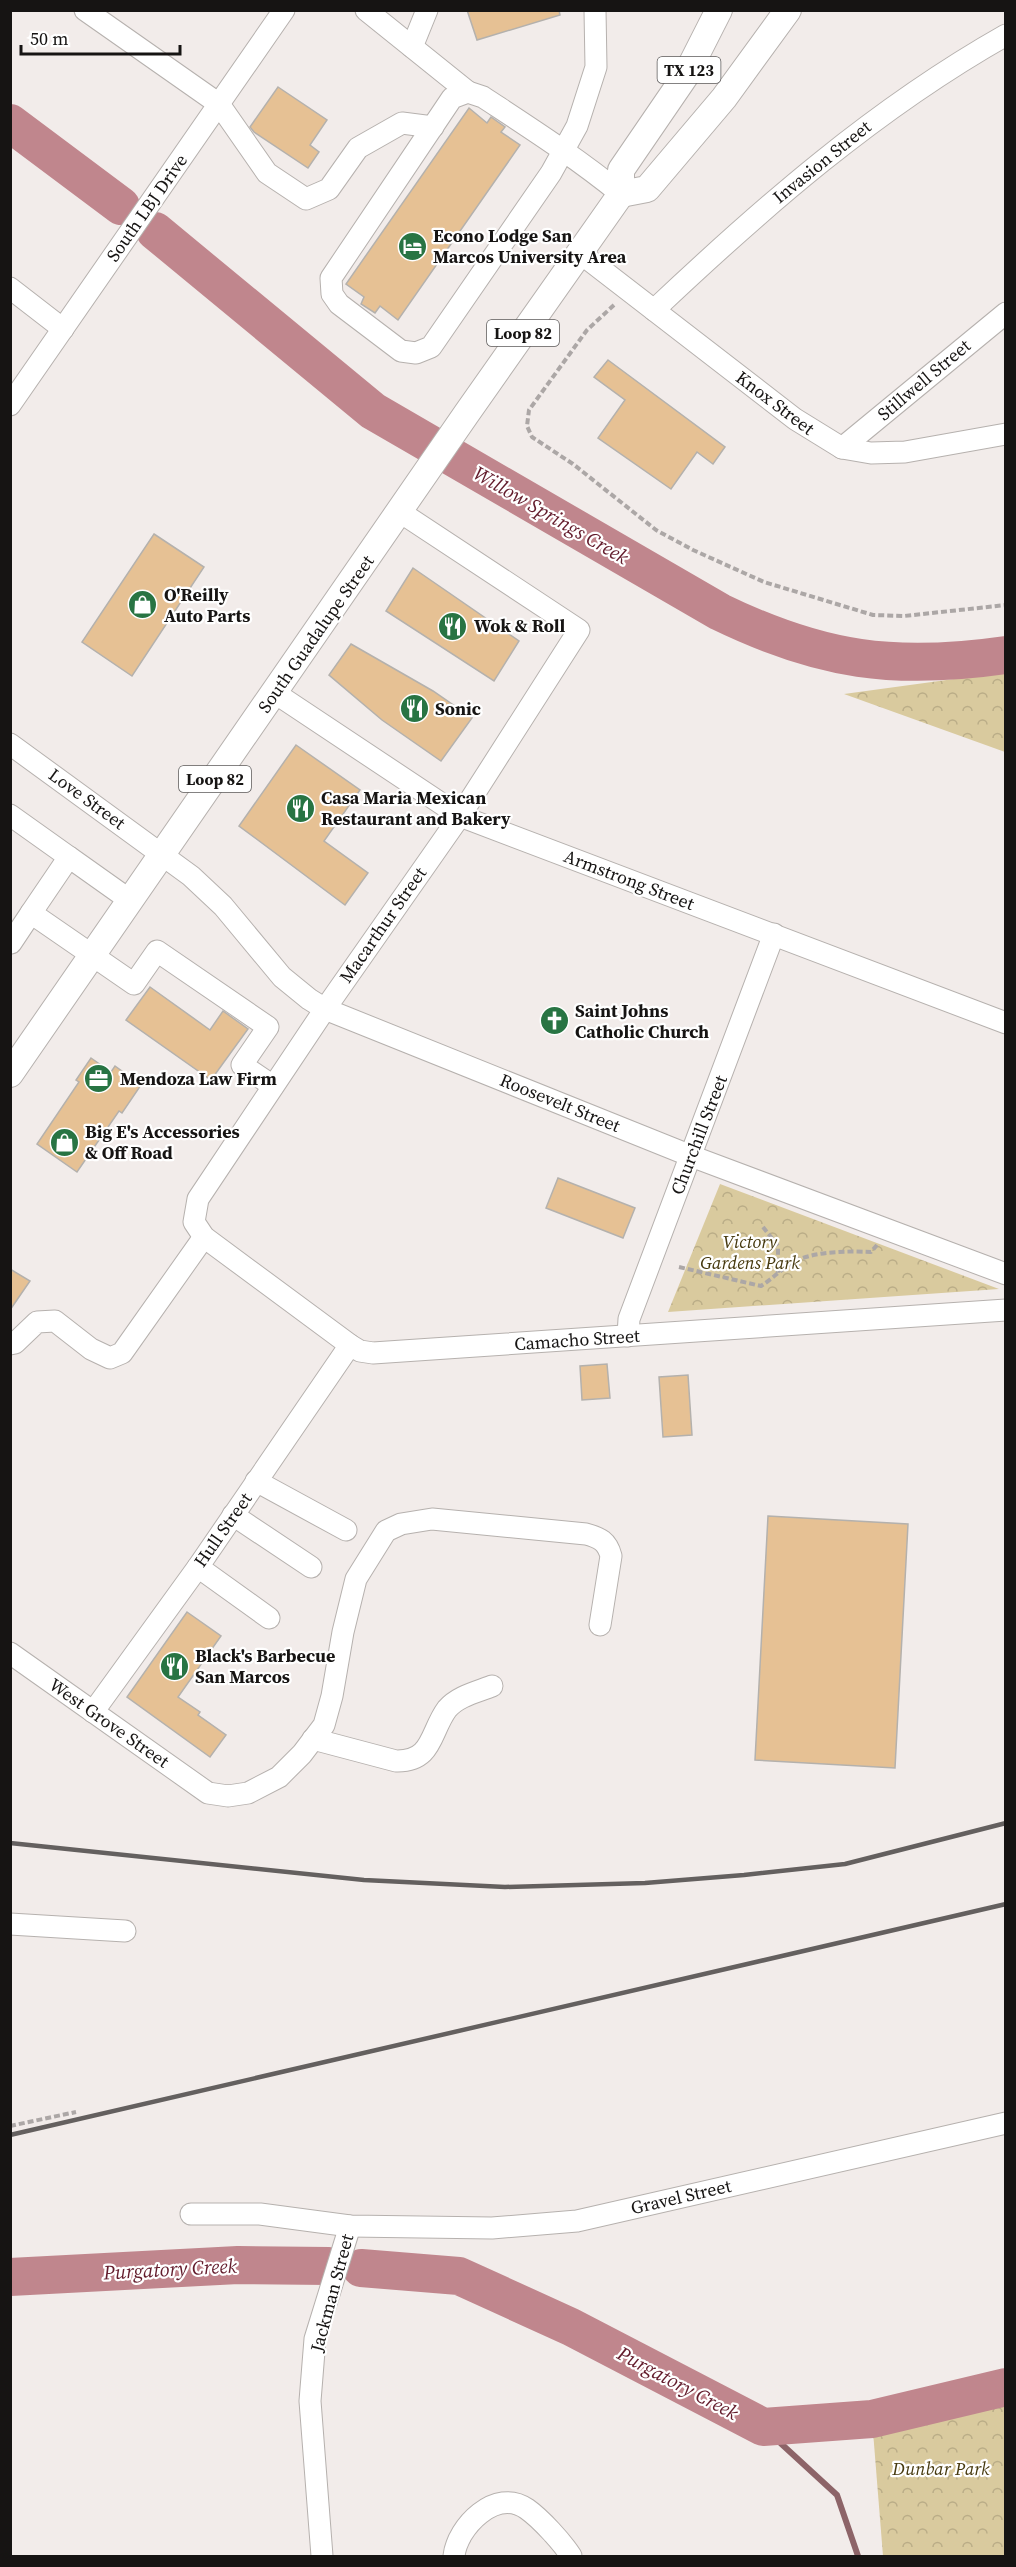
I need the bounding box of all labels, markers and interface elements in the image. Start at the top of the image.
scale bar [21,18,180,56]
text: 50 m [30,26,68,51]
road number: TX 123 [658,57,720,83]
street label: Invasion Street [767,114,876,209]
street label: South LBJ Drive [100,149,193,267]
place label: Econo Lodge San Marcos University Area [433,223,627,269]
hotel icon: Econo Lodge San Marcos University Area [396,230,428,262]
road number: Loop 82 [487,320,559,346]
street label: Stillwell Street [872,333,976,426]
street label: Knox Street [731,365,820,441]
water label: Willow Springs Creek [468,459,634,571]
street label: South Guadalupe Street [252,550,380,718]
place label: O'Reilly Auto Parts [164,582,250,628]
shop icon: O'Reilly Auto Parts [127,589,159,621]
restaurant icon: Wok & Roll [437,610,469,642]
place label: Wok & Roll [474,613,566,638]
restaurant icon: Sonic [398,693,430,725]
place label: Sonic [435,696,481,721]
street label: Love Street [44,762,131,835]
road number: Loop 82 [179,766,251,792]
place label: Casa Maria Mexican Restaurant and Bakery [321,785,511,831]
restaurant icon: Casa Maria Mexican Restaurant and Bakery [284,792,316,824]
street label: Armstrong Street [560,843,698,916]
street label: Macarthur Street [333,862,432,988]
place label: Saint Johns Catholic Church [575,998,709,1044]
church icon: Saint Johns Catholic Church [538,1005,570,1037]
office icon: Mendoza Law Firm [83,1063,115,1095]
place label: Mendoza Law Firm [120,1066,277,1091]
street label: Roosevelt Street [496,1067,624,1138]
street label: Churchill Street [664,1071,733,1198]
place label: Big E's Accessories & Off Road [85,1119,240,1165]
shop icon: Big E's Accessories & Off Road [48,1126,80,1158]
park label: Victory Gardens Park [700,1229,800,1275]
street label: Camacho Street [513,1323,641,1356]
street label: Hull Street [188,1487,258,1572]
place label: Black's Barbecue San Marcos [195,1643,335,1689]
restaurant icon: Black's Barbecue San Marcos [158,1650,190,1682]
street label: West Grove Street [44,1672,174,1773]
street label: Gravel Street [628,2173,734,2220]
street label: Jackman Street [304,2231,359,2355]
water label: Purgatory Creek [102,2251,238,2287]
water label: Purgatory Creek [612,2339,744,2427]
park label: Dunbar Park [891,2456,990,2481]

